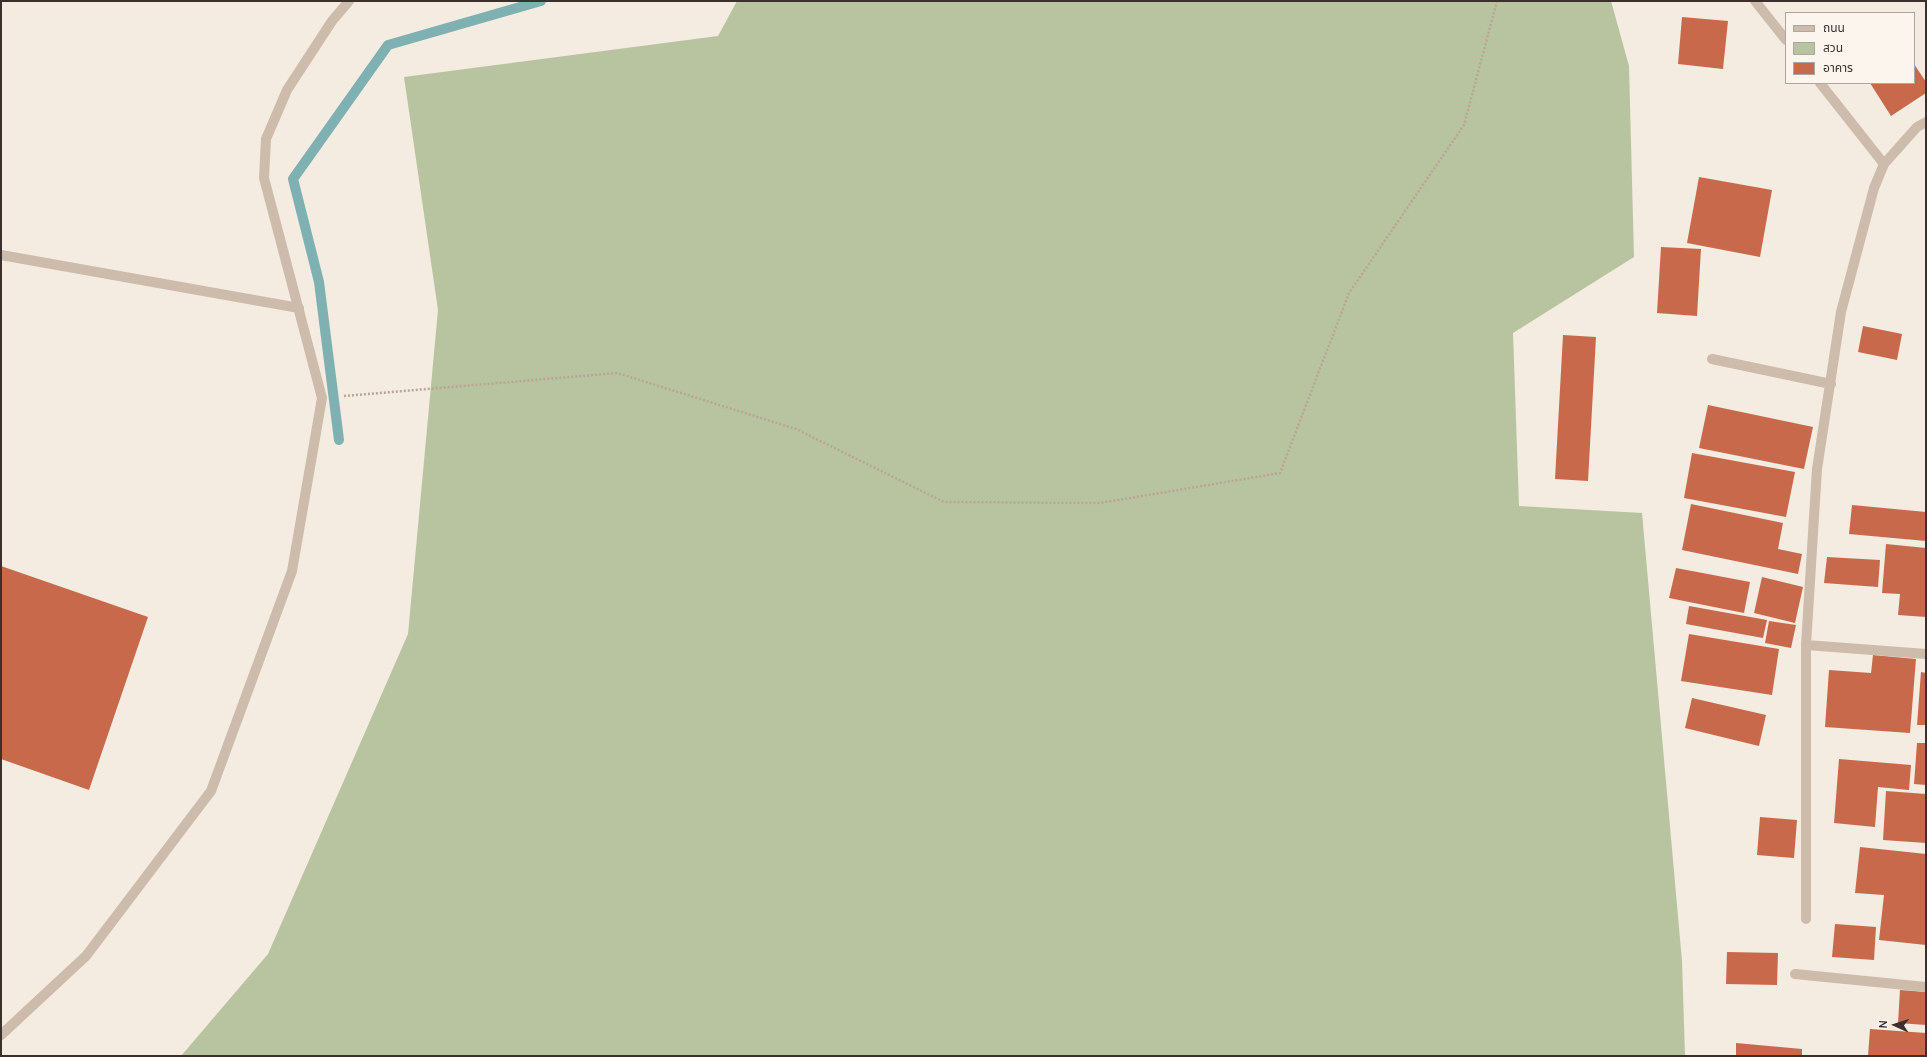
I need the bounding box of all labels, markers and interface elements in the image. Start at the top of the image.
legend [1785,12,1915,84]
text: ถนน [1823,19,1845,36]
text: สวน [1823,39,1843,56]
text: อาคาร [1823,59,1853,76]
north arrow [1875,1005,1915,1045]
text: N [1875,1020,1890,1029]

